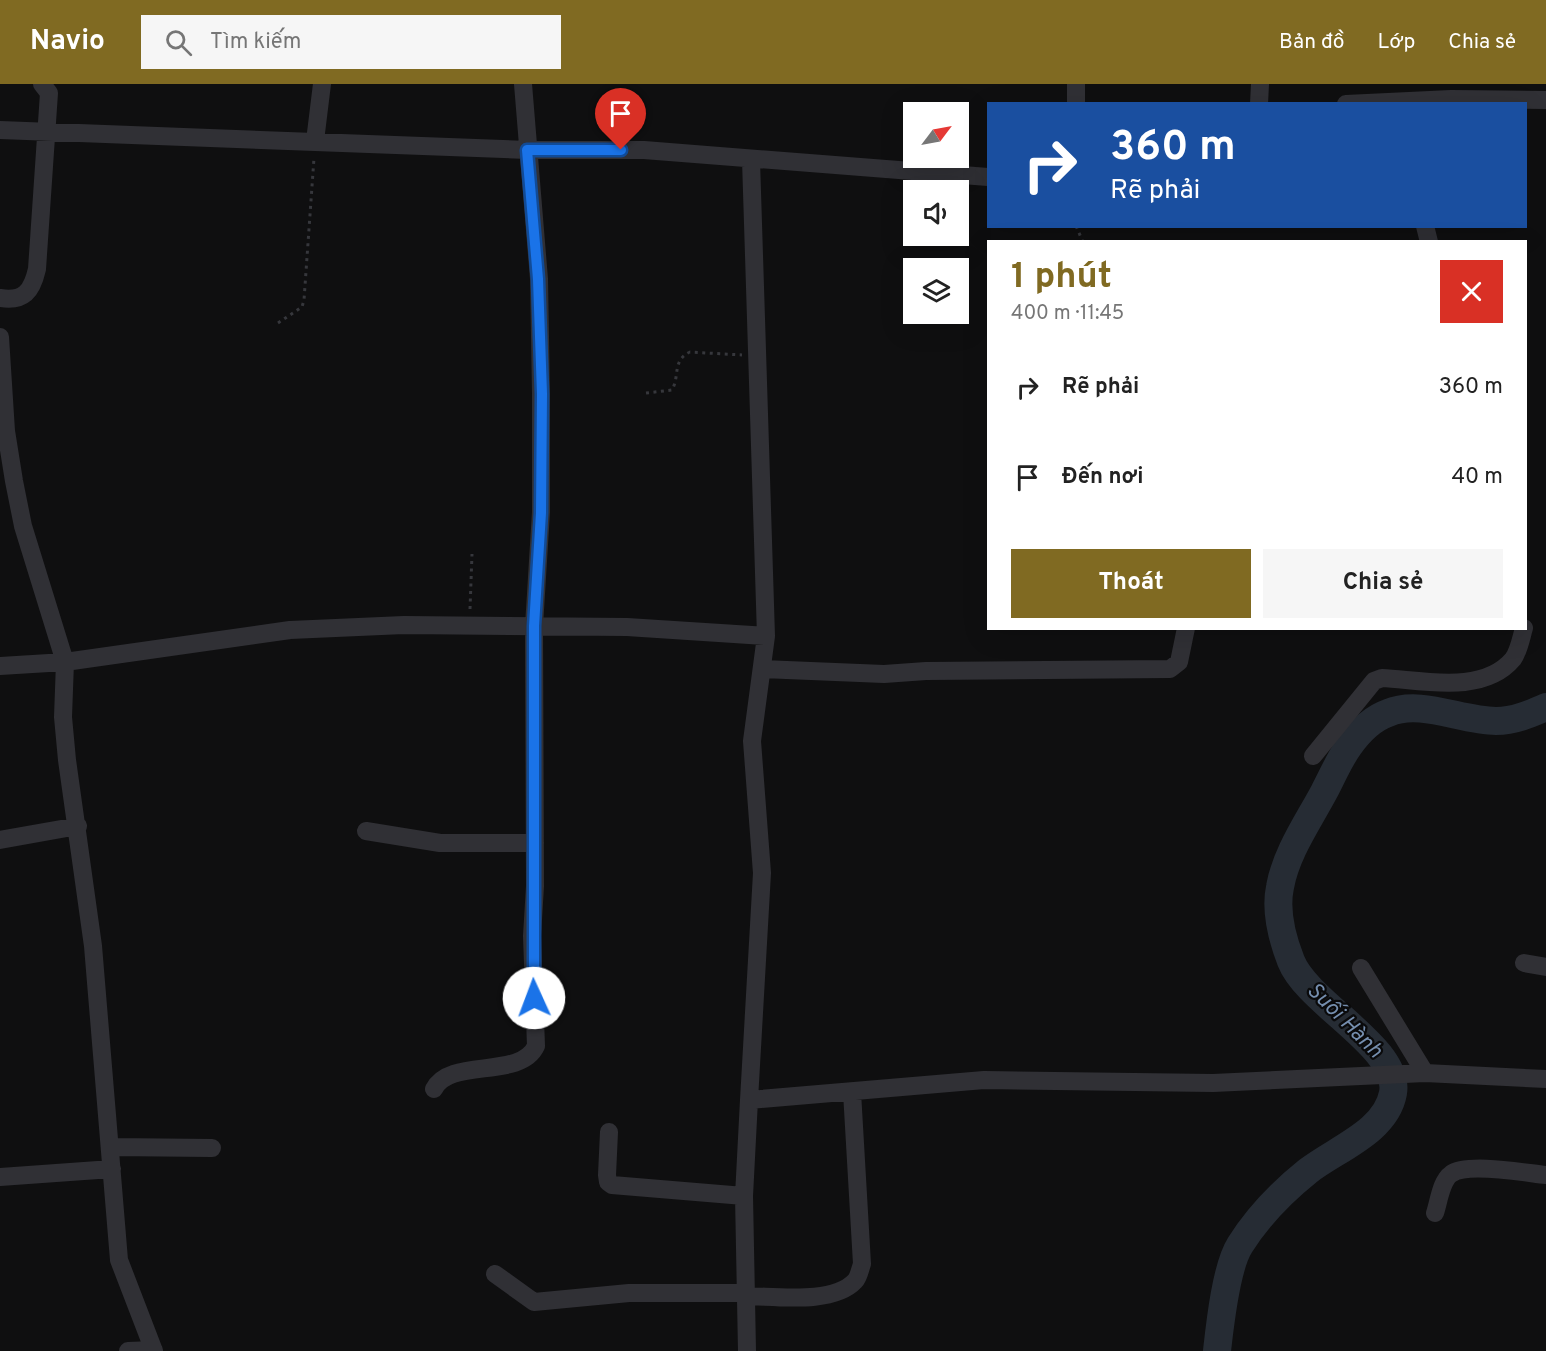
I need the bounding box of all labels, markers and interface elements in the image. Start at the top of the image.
search box [141,15,561,69]
text: Navio [30,24,105,60]
icon: search [162,26,195,59]
text: Tìm kiếm [210,29,301,56]
text: Bản đồ [1279,29,1345,56]
text: Lớp [1378,29,1415,56]
text: Chia sẻ [1448,29,1516,56]
pin [595,88,646,150]
icon: arrive [604,97,637,130]
north arrow [903,102,969,168]
map controls [903,102,969,324]
text: 360 m [1110,122,1236,175]
icon: right [1011,126,1089,204]
text: Rẽ phải [1110,174,1200,208]
button: sound [903,180,969,246]
text: 1 phút [1011,255,1112,301]
button: layers [903,258,969,324]
button: close [1440,260,1503,323]
text: 400 m · 11:45 [1011,301,1124,327]
icon: right [1011,371,1044,404]
text: Rẽ phải [1062,374,1139,401]
text: 360 m [1439,374,1503,401]
icon: arrive [1011,461,1044,494]
text: Đến nơi [1062,464,1143,491]
text: 40 m [1451,464,1503,491]
button: Thoát [1011,549,1251,618]
button: Chia sẻ [1263,549,1503,618]
position arrow [502,966,566,1030]
water label: Suối Hành [1300,976,1389,1065]

